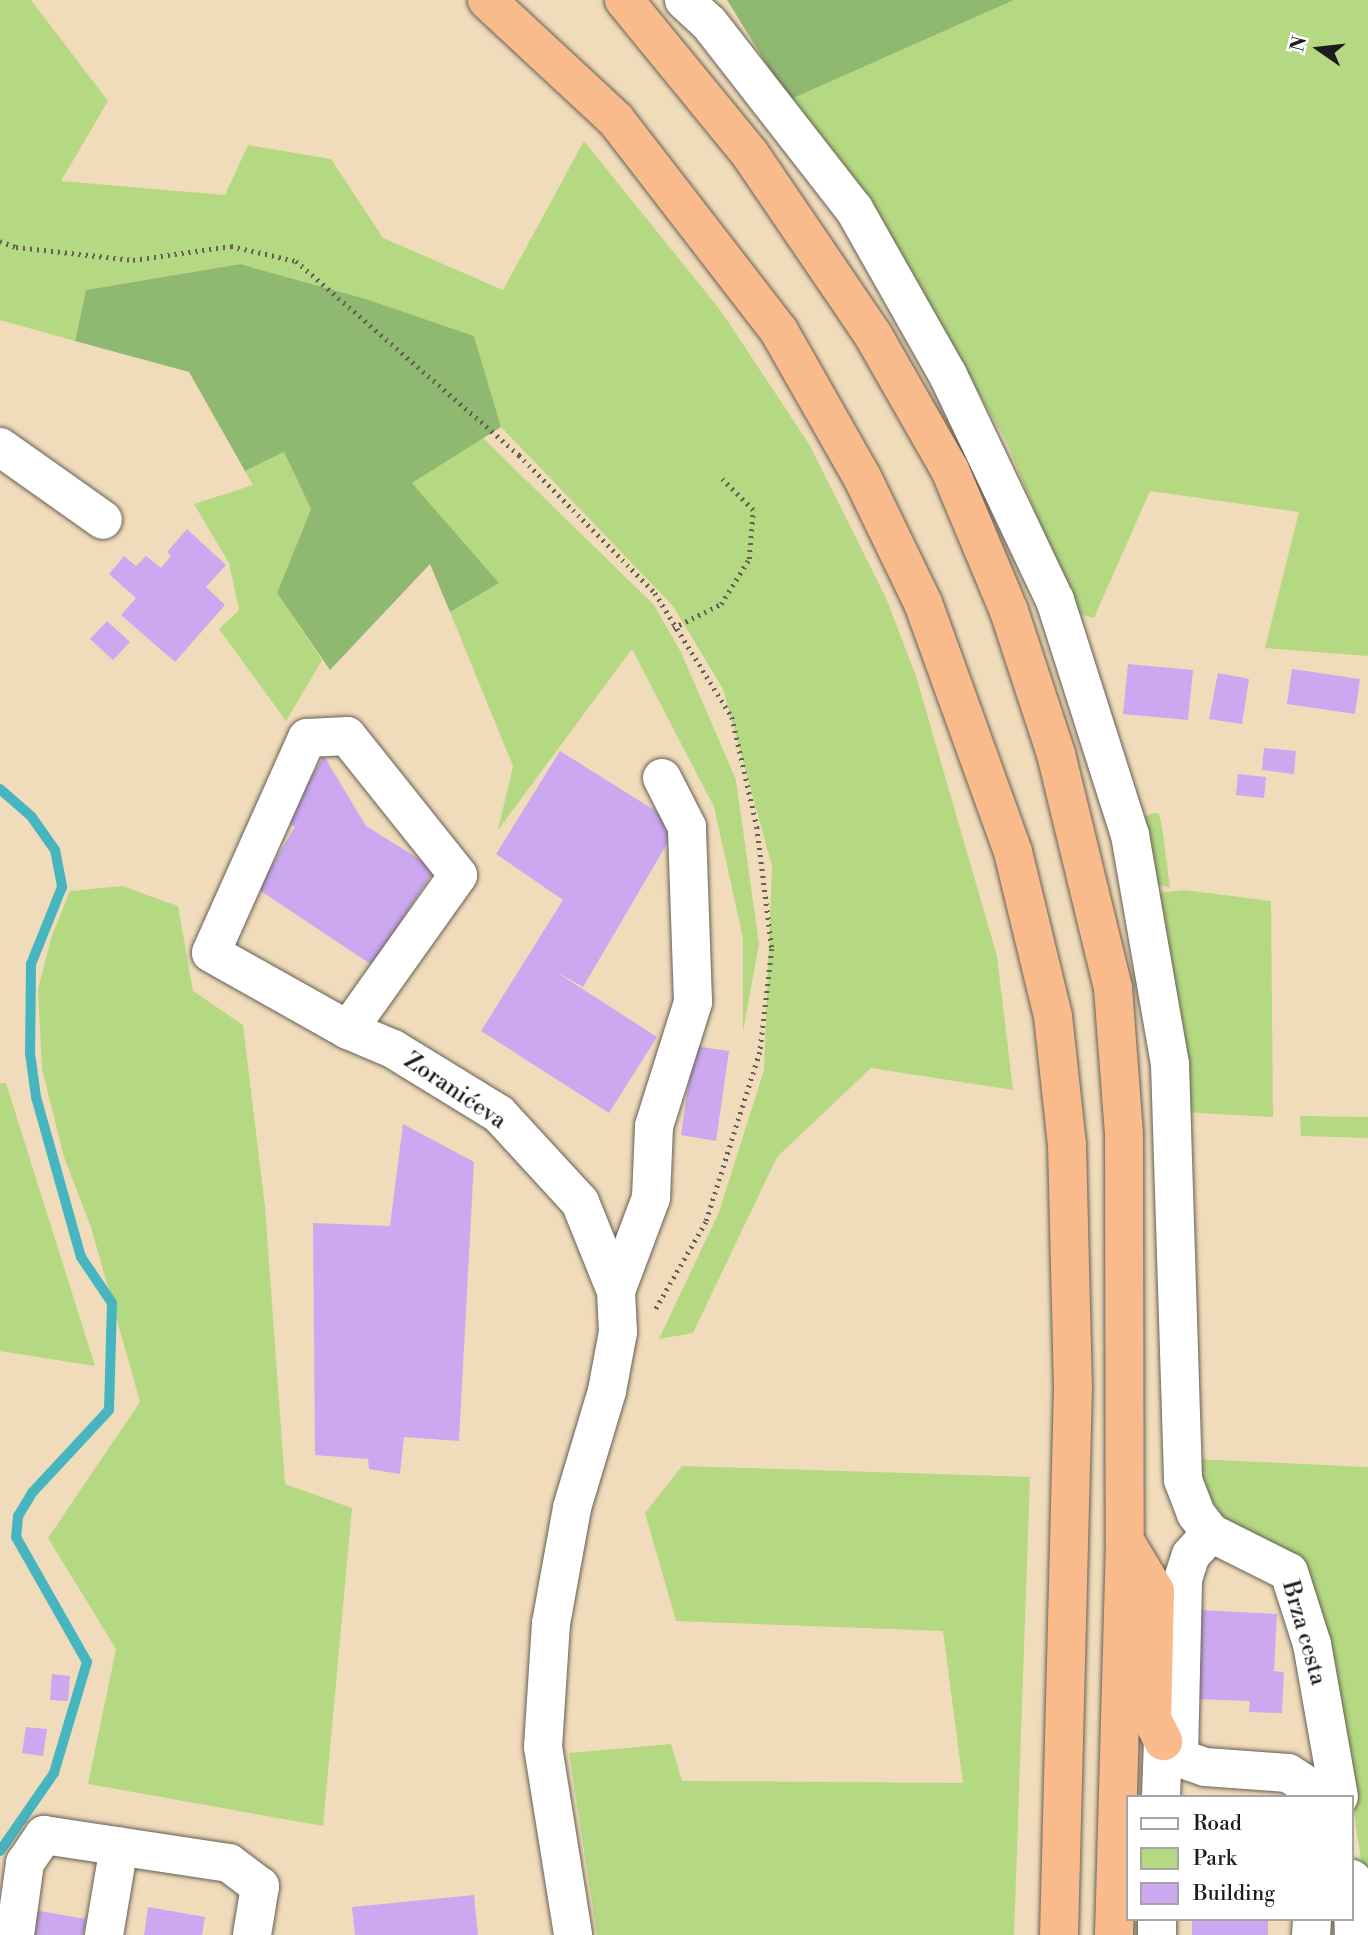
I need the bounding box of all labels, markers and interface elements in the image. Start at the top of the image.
north arrow [1284,14,1354,84]
text: N [1285,34,1312,54]
street label: Zoranićeva [399,1047,511,1135]
street label: Brza cesta [1276,1578,1332,1688]
legend [1126,1795,1354,1921]
text: Road [1193,1811,1242,1837]
text: Park [1193,1846,1237,1872]
text: Building [1193,1881,1275,1907]

